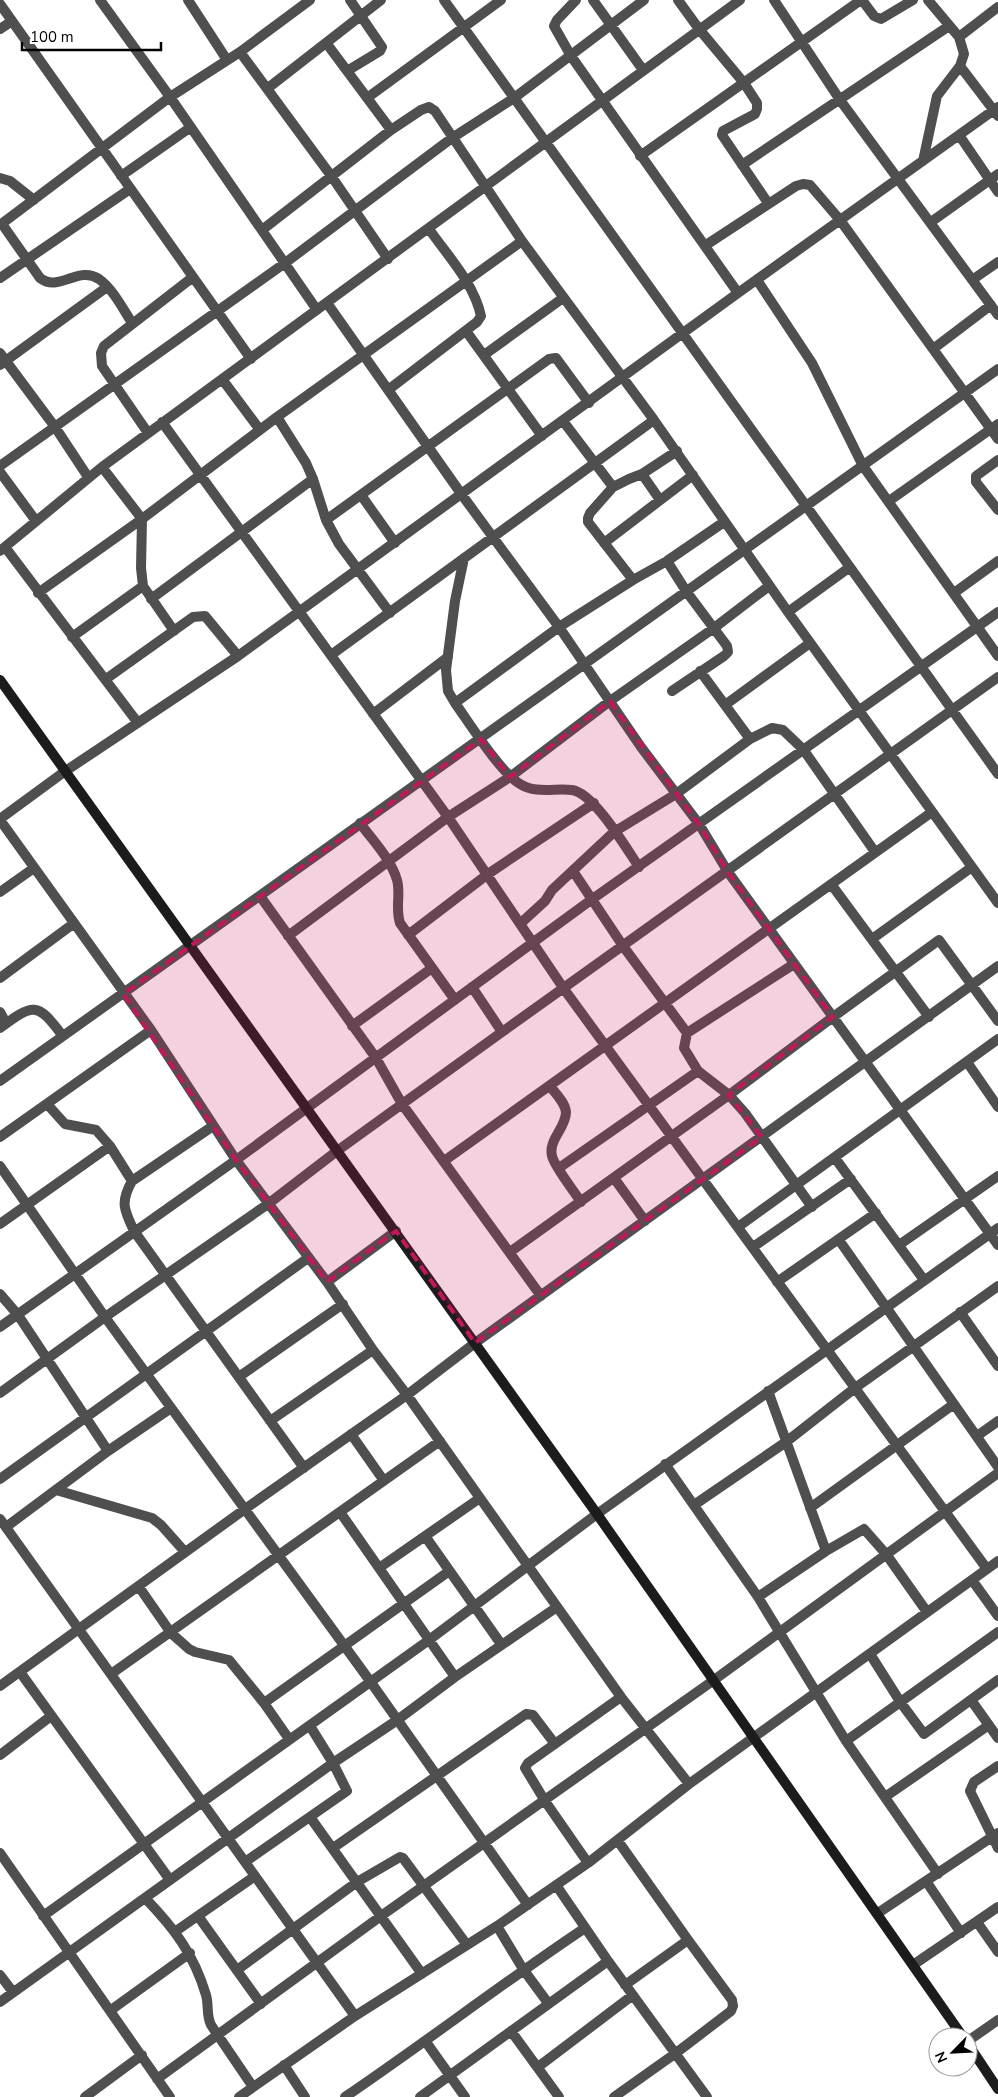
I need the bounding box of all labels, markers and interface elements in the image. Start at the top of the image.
scale bar [22,20,161,52]
text: 100 m [30,27,74,47]
north arrow [928,2027,978,2077]
text: N [931,2048,952,2066]

